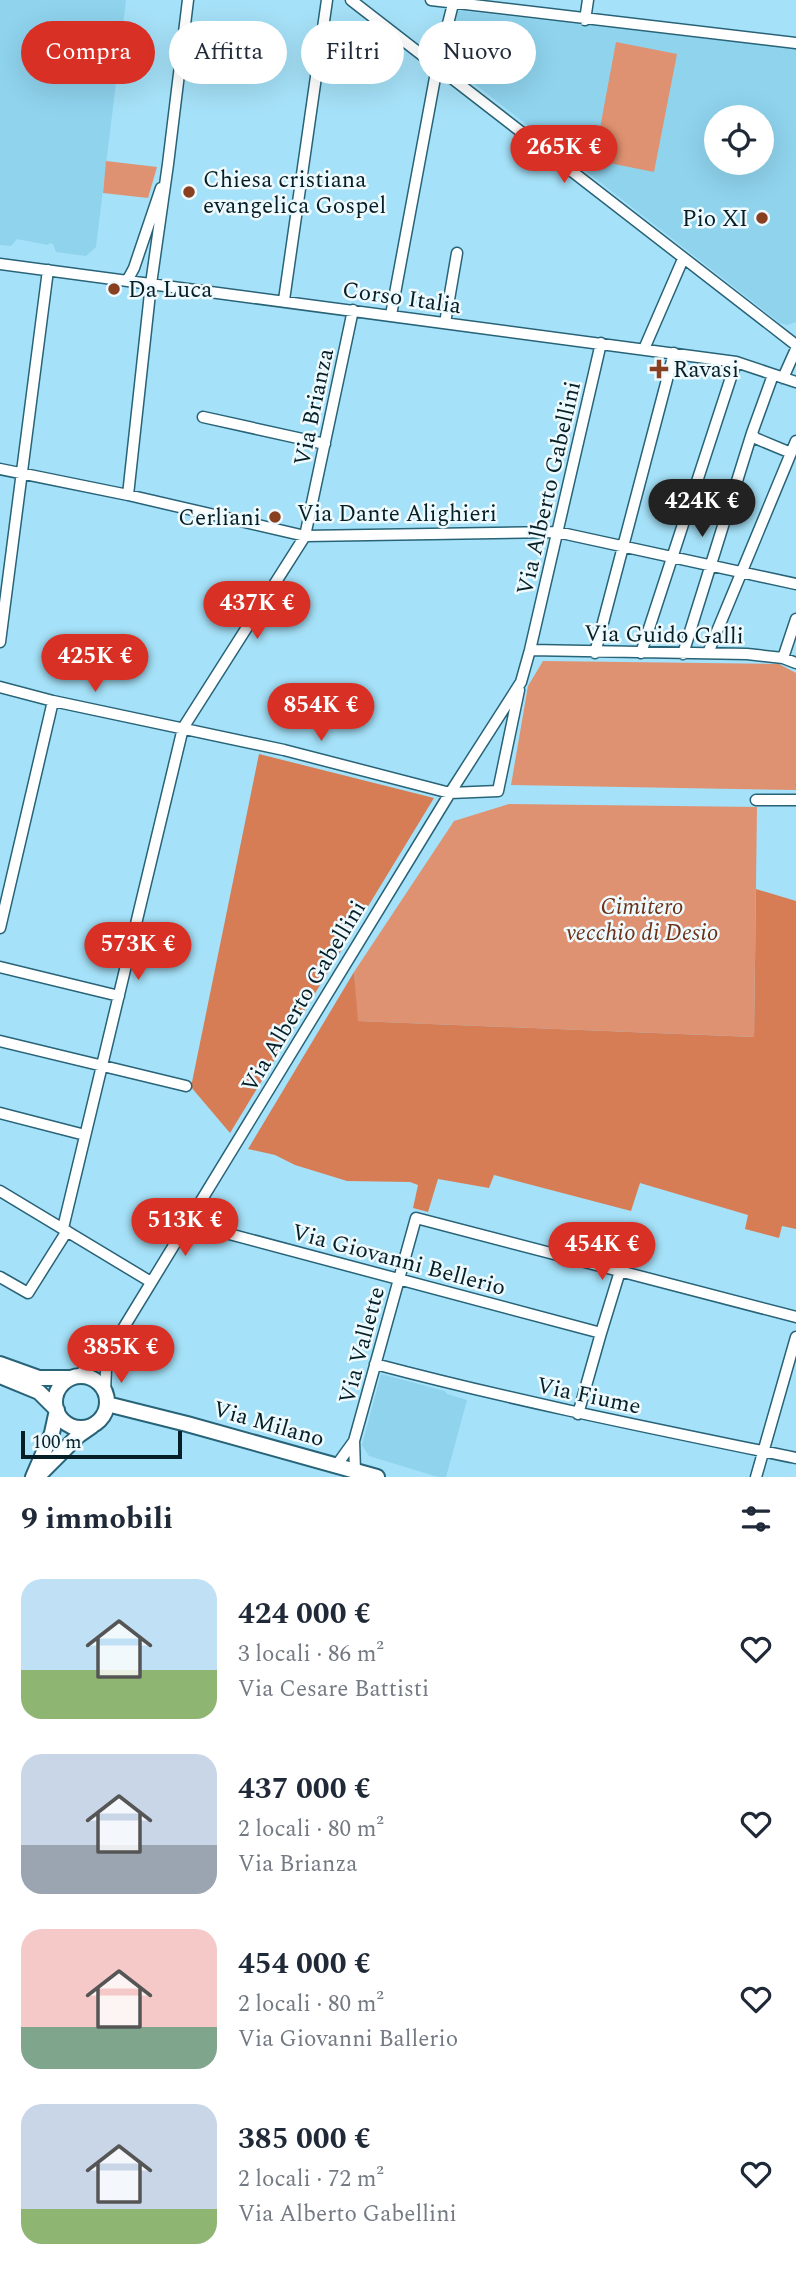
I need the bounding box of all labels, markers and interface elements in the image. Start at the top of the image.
chip: Compra [21,21,155,84]
chip: Affitta [169,21,287,84]
chip: Filtri [301,21,404,84]
chip: Nuovo [418,21,536,84]
map controls [704,105,774,175]
button: locate [704,105,774,175]
pin: 265K € [507,125,621,185]
text: 265K € [526,130,602,165]
place label: Chiesa cristiana evangelica Gospel [203,163,386,224]
marker: Chiesa cristiana evangelica Gospel [181,184,197,200]
place label: Pio XI [682,202,748,237]
marker: Pio XI [754,210,770,226]
place label: Da Luca [128,273,213,308]
street label: Corso Italia [340,273,464,324]
marker: Da Luca [106,281,122,297]
street label: Via Brianza [285,345,344,469]
place label: Ravasi [673,353,739,388]
marker: Ravasi [651,361,667,377]
street label: Via Alberto Gabellini [508,378,591,599]
pin: 424K € [645,480,759,539]
text: 424K € [664,484,740,519]
street label: Via Dante Alighieri [297,497,497,532]
place label: Cerliani [178,501,261,536]
marker: Cerliani [267,509,283,525]
pin: 437K € [200,582,314,641]
text: 437K € [219,586,295,621]
street label: Via Guido Galli [584,617,744,654]
pin: 425K € [38,634,152,694]
text: 425K € [57,639,133,674]
pin: 854K € [264,684,378,743]
text: 854K € [283,688,359,723]
park label: Cimitero vecchio di Desio [565,890,719,951]
street label: Via Alberto Gabellini [233,894,376,1100]
pin: 573K € [81,922,195,982]
text: 573K € [100,927,176,962]
pin: 513K € [128,1198,242,1258]
text: 513K € [147,1203,223,1238]
street label: Via Giovanni Bellerio [288,1215,510,1306]
pin: 454K € [545,1222,659,1282]
text: 454K € [564,1227,640,1262]
street label: Via Vallette [330,1283,395,1408]
pin: 385K € [64,1326,178,1385]
text: 385K € [83,1330,159,1365]
street label: Via Fiume [533,1368,644,1425]
street label: Via Milano [209,1392,328,1457]
scale bar [21,1428,182,1460]
text: 100 m [32,1428,82,1457]
text: 9 immobili [21,1496,173,1542]
icon: filters [737,1500,775,1538]
text: 424 000 € [238,1591,371,1637]
icon: home [77,1607,161,1691]
icon: heart [737,1630,775,1668]
text: 3 locali · 86 m² [238,1637,384,1672]
text: Via Cesare Battisti [238,1672,429,1707]
text: 437 000 € [238,1766,371,1812]
icon: home [77,1782,161,1866]
icon: heart [737,1805,775,1843]
text: 2 locali · 80 m² [238,1812,384,1847]
text: Via Brianza [238,1847,358,1882]
text: 454 000 € [238,1941,371,1987]
icon: home [77,1957,161,2041]
icon: heart [737,1980,775,2018]
text: 2 locali · 80 m² [238,1987,384,2022]
text: Via Giovanni Ballerio [238,2022,458,2057]
text: 385 000 € [238,2116,371,2162]
icon: home [77,2132,161,2216]
icon: heart [737,2155,775,2193]
text: 2 locali · 72 m² [238,2162,384,2197]
text: Via Alberto Gabellini [238,2197,457,2232]

